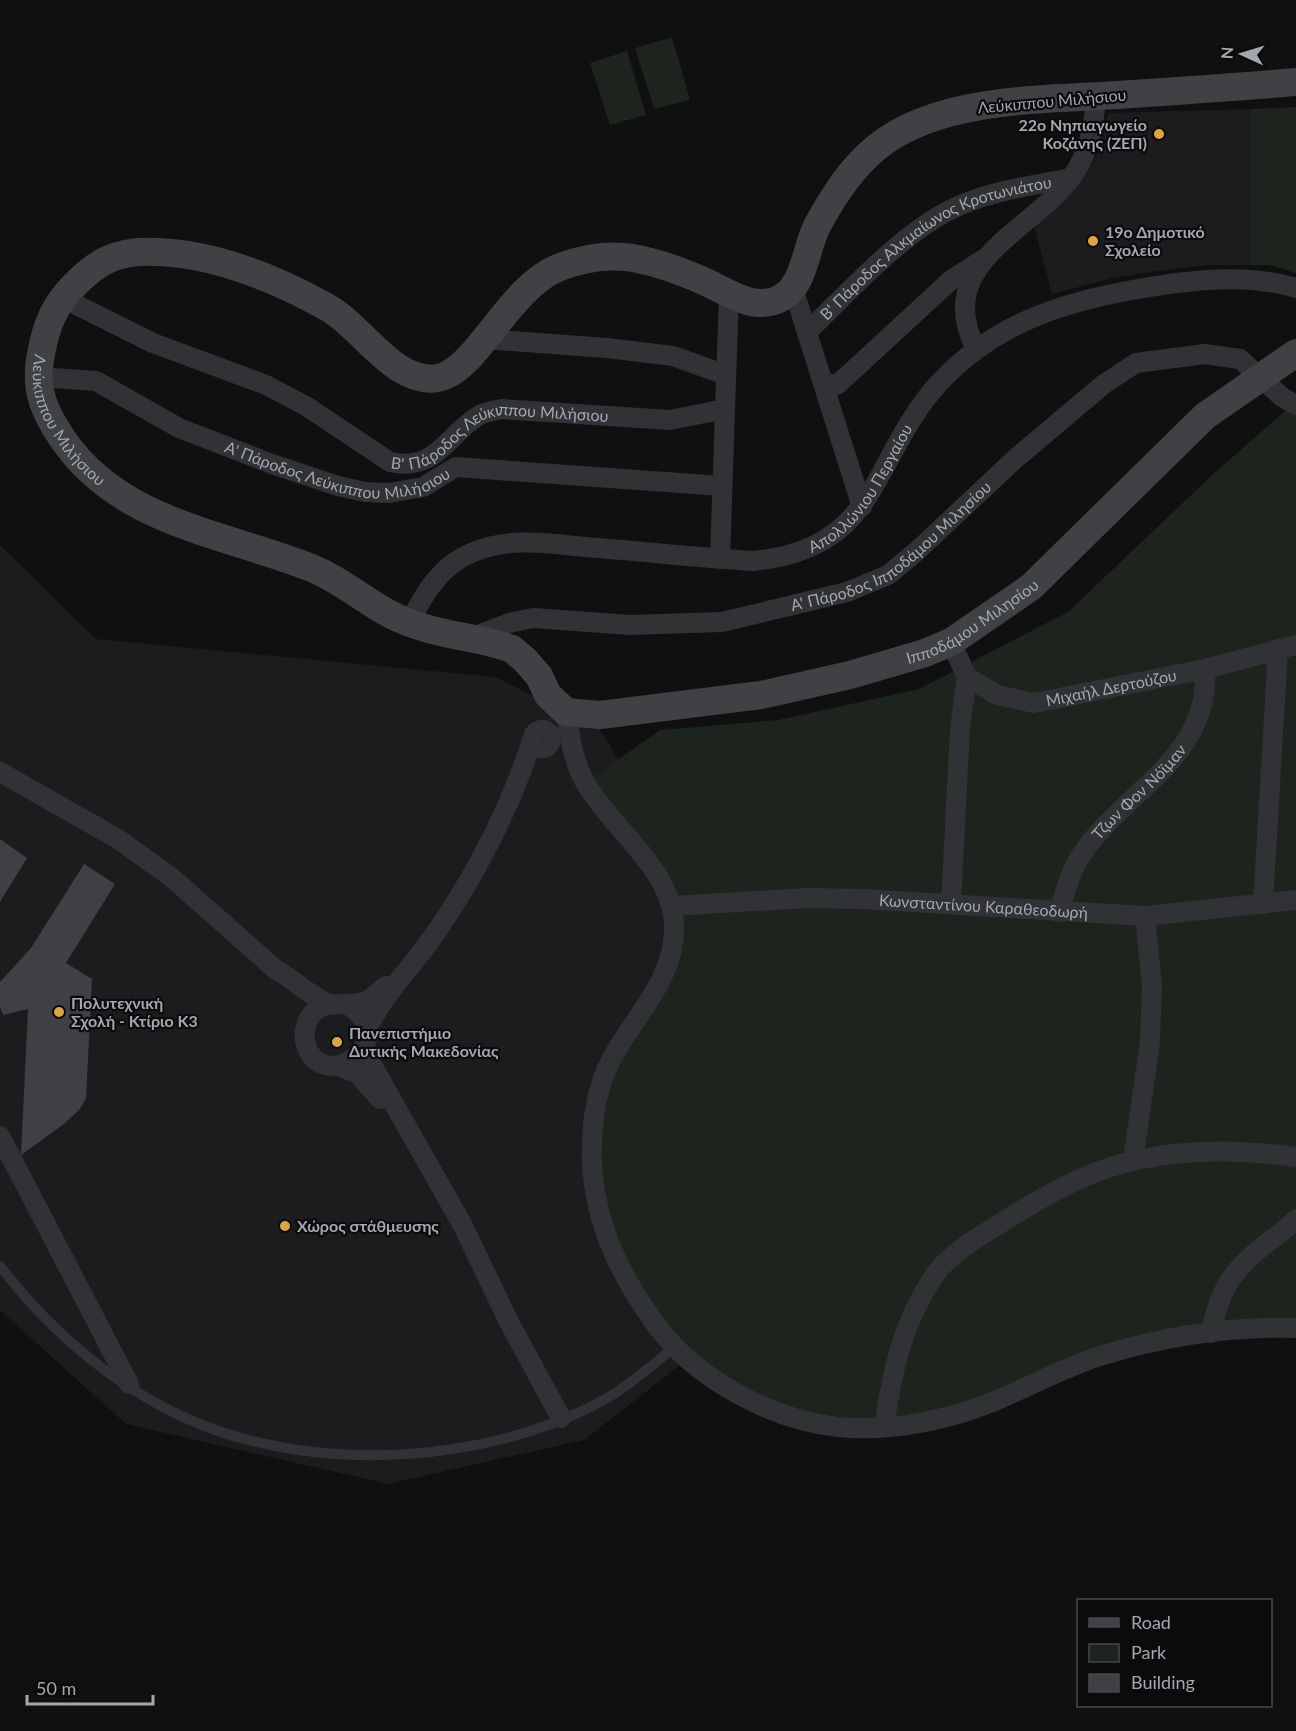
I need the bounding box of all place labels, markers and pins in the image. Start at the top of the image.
place label: 22ο Νηπιαγωγείο Κοζάνης (ΖΕΠ) [1018,115,1147,152]
marker: 22ο Νηπιαγωγείο Κοζάνης (ΖΕΠ) [1152,127,1166,141]
place label: 19ο Δημοτικό Σχολείο [1105,222,1205,259]
marker: 19ο Δημοτικό Σχολείο [1086,234,1100,248]
place label: Πολυτεχνική Σχολή - Κτίριο Κ3 [71,993,198,1030]
marker: Πολυτεχνική Σχολή - Κτίριο Κ3 [52,1005,66,1019]
place label: Πανεπιστήμιο Δυτικής Μακεδονίας [349,1023,499,1060]
marker: Πανεπιστήμιο Δυτικής Μακεδονίας [330,1035,344,1049]
place label: Χώρος στάθμευσης [297,1216,439,1235]
marker: Χώρος στάθμευσης [278,1219,292,1233]

